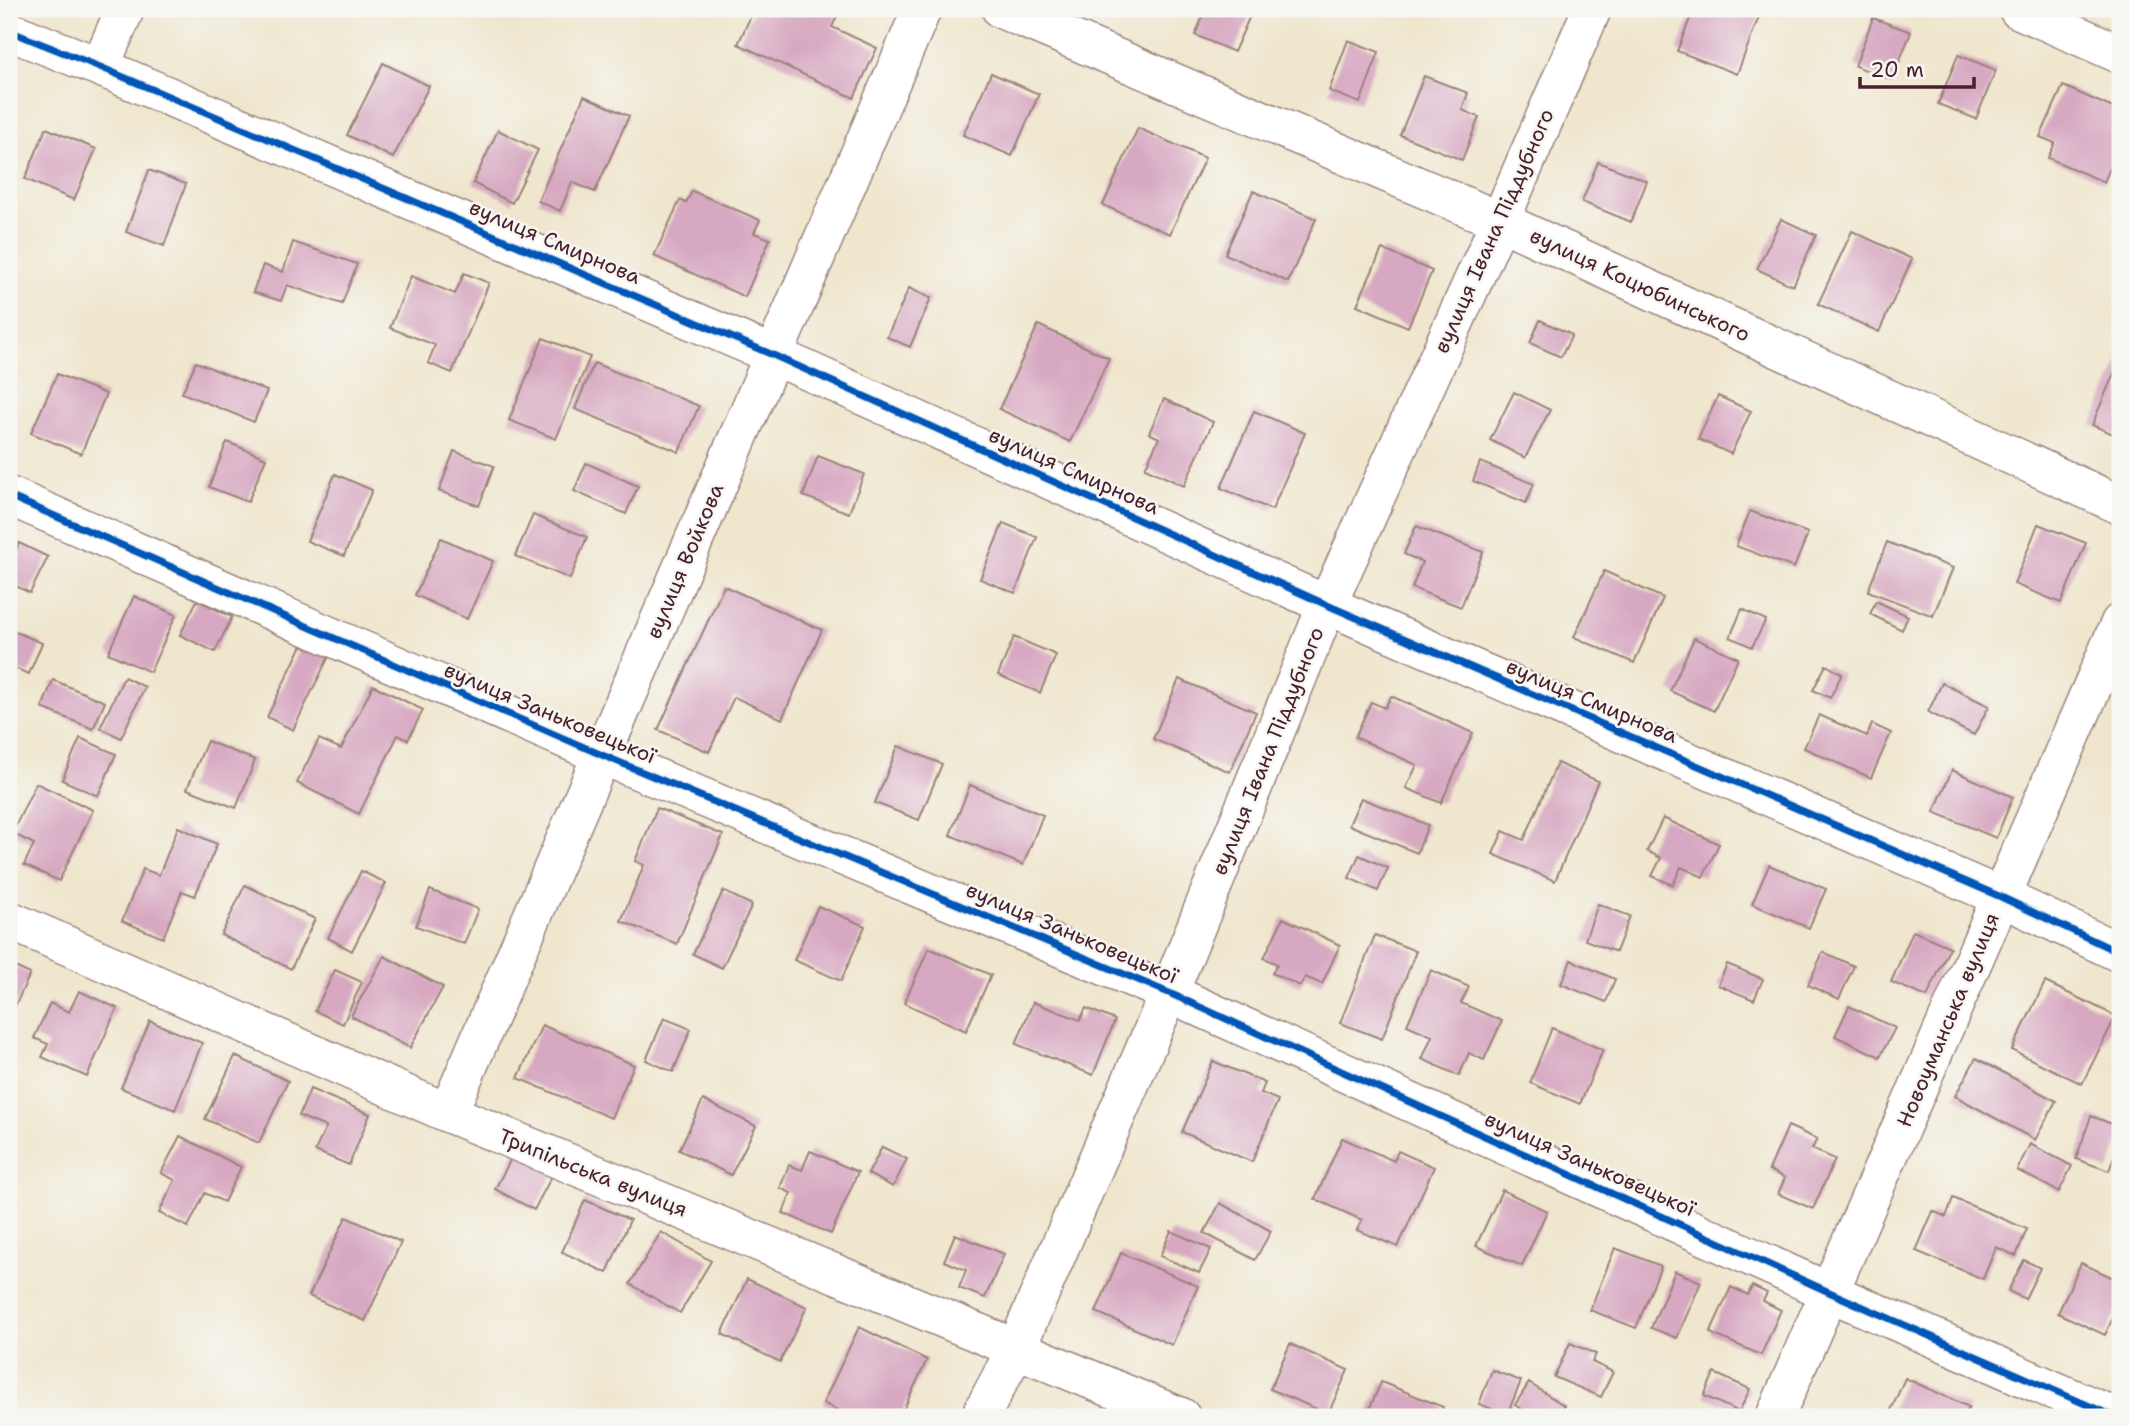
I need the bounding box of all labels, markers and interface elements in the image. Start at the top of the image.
scale bar [1860,46,1973,90]
text: 20 m [1870,56,1924,84]
street label: вулиця Івана Піддубного [1427,104,1561,358]
street label: вулиця Смирнова [465,193,645,291]
street label: вулиця Коцюбинського [1525,222,1755,348]
street label: вулиця Смирнова [984,421,1164,521]
street label: вулиця Войкова [640,479,730,643]
street label: вулиця Івана Піддубного [1205,623,1331,879]
street label: вулиця Смирнова [1502,652,1682,750]
street label: вулиця Заньковецької [440,656,661,771]
street label: вулиця Заньковецької [962,876,1183,991]
street label: Новоуманська вулиця [1890,908,2006,1132]
street label: вулиця Заньковецької [1480,1105,1701,1224]
street label: Трипільська вулиця [494,1122,692,1224]

